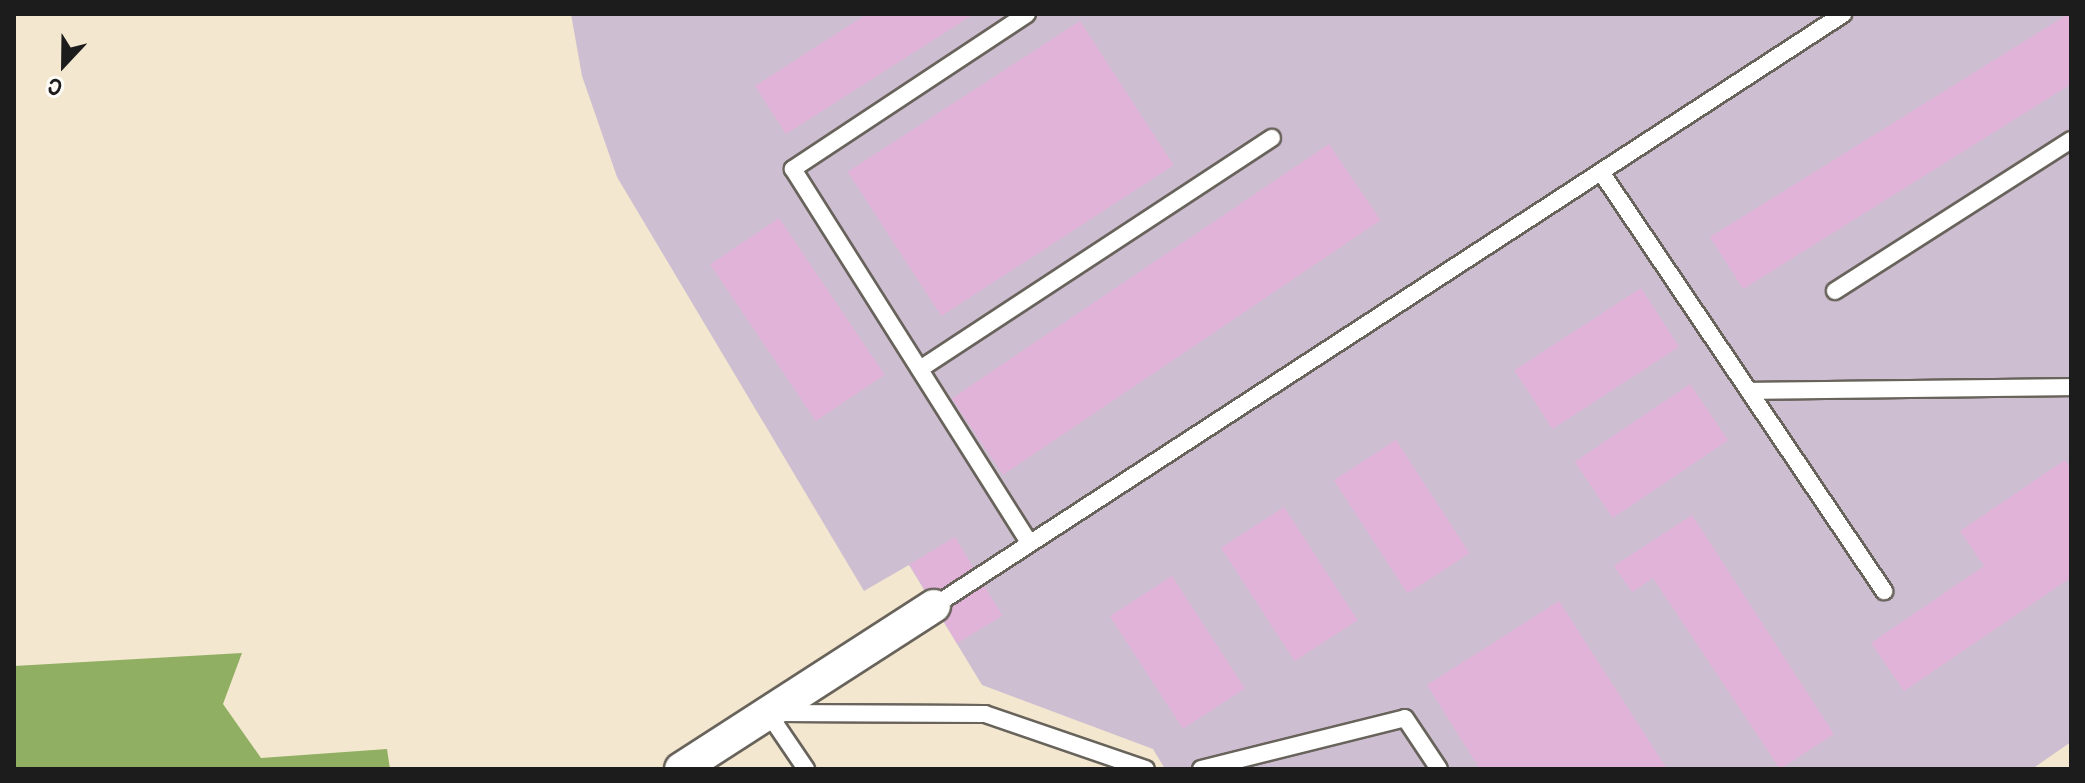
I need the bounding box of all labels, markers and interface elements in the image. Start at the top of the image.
north arrow [24,24,104,104]
text: С [43,71,67,102]

